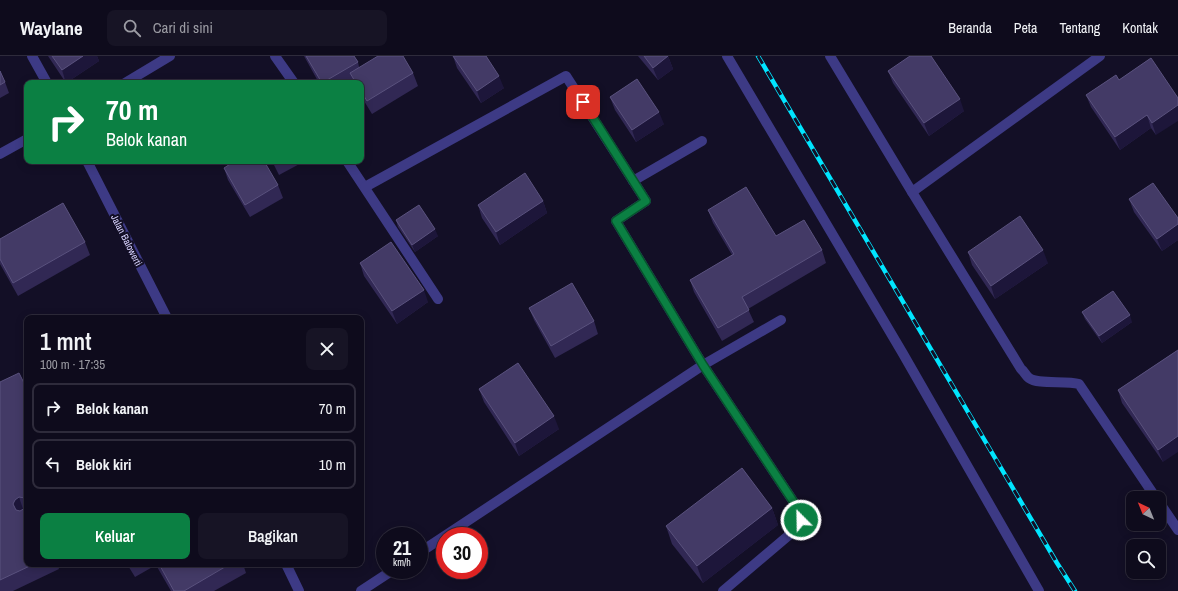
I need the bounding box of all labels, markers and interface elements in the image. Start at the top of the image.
search box [107,10,387,46]
text: Waylane [20,15,83,41]
icon: search [121,17,143,39]
text: Cari di sini [153,17,213,38]
text: Beranda [948,19,992,37]
text: Peta [1014,19,1037,37]
text: Tentang [1059,19,1100,37]
text: Kontak [1122,19,1158,37]
pin [566,85,600,119]
text: 70 m [106,91,158,129]
icon: arrive [572,91,594,113]
icon: right [40,96,92,148]
text: Belok kanan [106,127,187,152]
street label: Jalan Balowerti [108,212,145,268]
text: 1 mnt [40,325,91,357]
button: close [306,328,348,370]
text: 100 m · 17:35 [40,356,105,373]
icon: right [42,397,64,419]
text: Belok kanan [76,398,148,419]
text: 70 m [319,398,346,419]
icon: left [42,453,64,475]
text: Belok kiri [76,454,131,475]
text: 10 m [319,454,346,475]
north arrow [1126,491,1166,531]
map controls [1126,491,1166,579]
position arrow [780,499,822,541]
button: Keluar [40,513,190,559]
button: Bagikan [198,513,348,559]
speed limit sign: 30 [436,527,488,579]
text: 21 [393,534,411,561]
button: search [1126,539,1166,579]
text: km/h [393,556,411,569]

